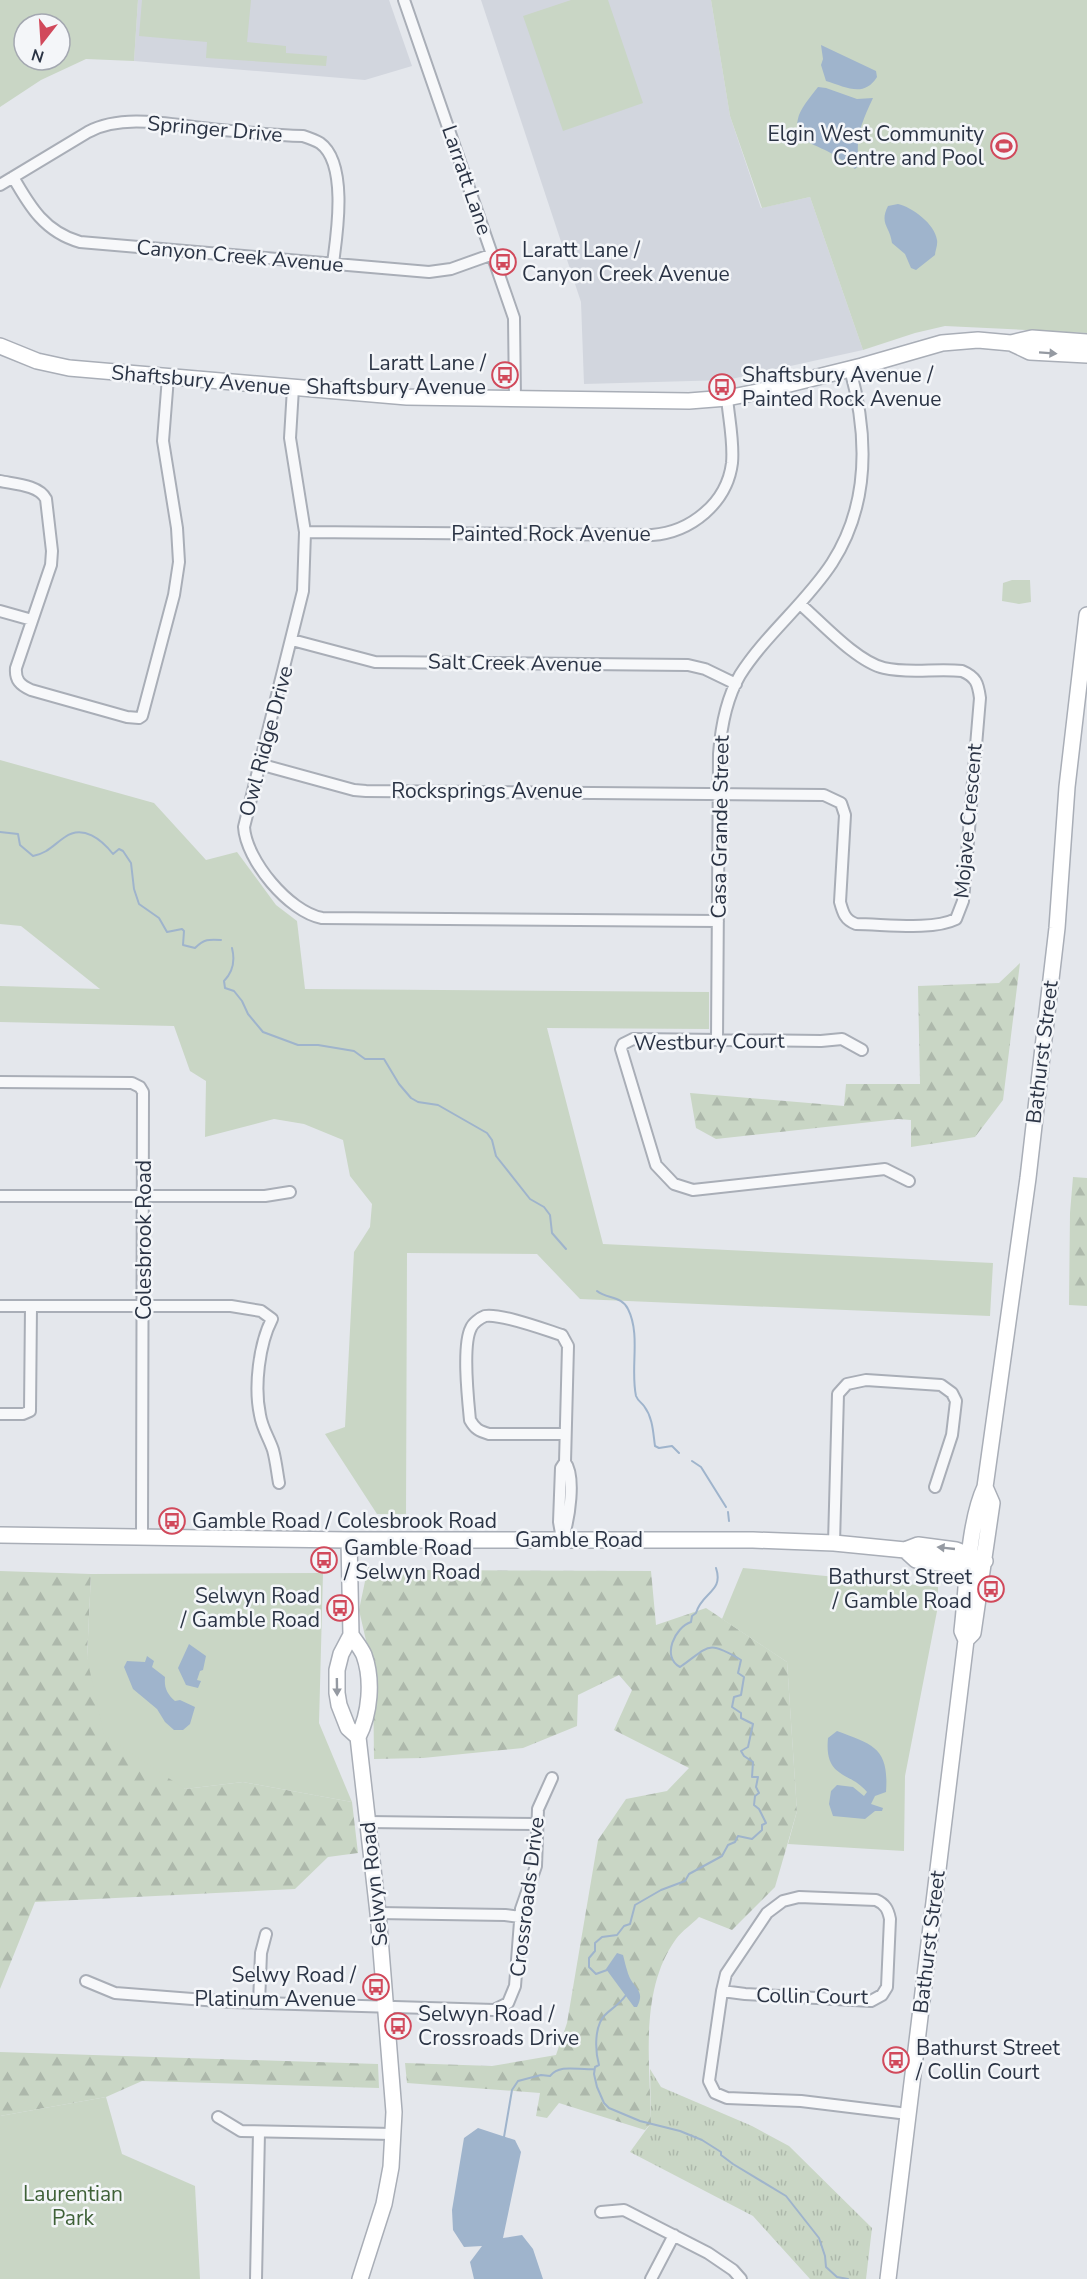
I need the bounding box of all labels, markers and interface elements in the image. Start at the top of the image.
north arrow [12,12,72,72]
text: N [29,43,47,68]
street label: Springer Drive [146,109,284,149]
place label: Elgin West Community Centre and Pool [767,120,985,172]
street label: Larratt Lane [435,122,499,238]
sports icon: Elgin West Community Centre and Pool [989,131,1019,161]
street label: Canyon Creek Avenue [135,233,345,279]
place label: Laratt Lane / Canyon Creek Avenue [522,236,730,288]
bus stop icon: Laratt Lane / Canyon Creek Avenue [488,247,518,277]
one-way arrow [1039,348,1058,357]
place label: Laratt Lane / Shaftsbury Avenue [306,349,487,401]
street label: Shaftsbury Avenue [110,358,292,402]
bus stop icon: Laratt Lane / Shaftsbury Avenue [490,360,520,390]
place label: Shaftsbury Avenue / Painted Rock Avenue [742,361,941,413]
bus stop icon: Shaftsbury Avenue / Painted Rock Avenue [707,372,737,402]
street label: Painted Rock Avenue [451,520,651,548]
street label: Salt Creek Avenue [428,647,602,679]
street label: Owl Ridge Drive [232,662,300,820]
street label: Casa Grande Street [704,734,736,919]
street label: Mojave Crescent [947,742,989,900]
street label: Rocksprings Avenue [391,777,583,805]
street label: Bathurst Street [1019,978,1065,1125]
street label: Westbury Court [633,1027,785,1057]
street label: Colesbrook Road [130,1160,158,1320]
bus stop icon: Gamble Road / Colesbrook Road [157,1506,187,1536]
place label: Gamble Road / Colesbrook Road [192,1507,497,1535]
street label: Gamble Road [515,1526,643,1554]
place label: Gamble Road / Selwyn Road [343,1534,480,1586]
one-way arrow [936,1544,955,1553]
bus stop icon: Gamble Road / Selwyn Road [309,1545,339,1575]
place label: Bathurst Street / Gamble Road [828,1563,973,1615]
bus stop icon: Bathurst Street / Gamble Road [976,1574,1006,1604]
place label: Selwyn Road / Gamble Road [180,1582,320,1634]
bus stop icon: Selwyn Road / Gamble Road [325,1593,355,1623]
one-way arrow [333,1678,342,1697]
street label: Crossroads Drive [503,1815,551,1979]
street label: Selwyn Road [354,1820,394,1948]
street label: Bathurst Street [906,1868,952,2015]
place label: Selwy Road / Platinum Avenue [195,1961,357,2013]
bus stop icon: Selwy Road / Platinum Avenue [361,1972,391,2002]
street label: Collin Court [756,1981,869,2011]
place label: Selwyn Road / Crossroads Drive [418,2000,579,2052]
bus stop icon: Selwyn Road / Crossroads Drive [383,2011,413,2041]
place label: Bathurst Street / Collin Court [915,2034,1060,2086]
bus stop icon: Bathurst Street / Collin Court [881,2045,911,2075]
park label: Laurentian Park [23,2180,123,2232]

